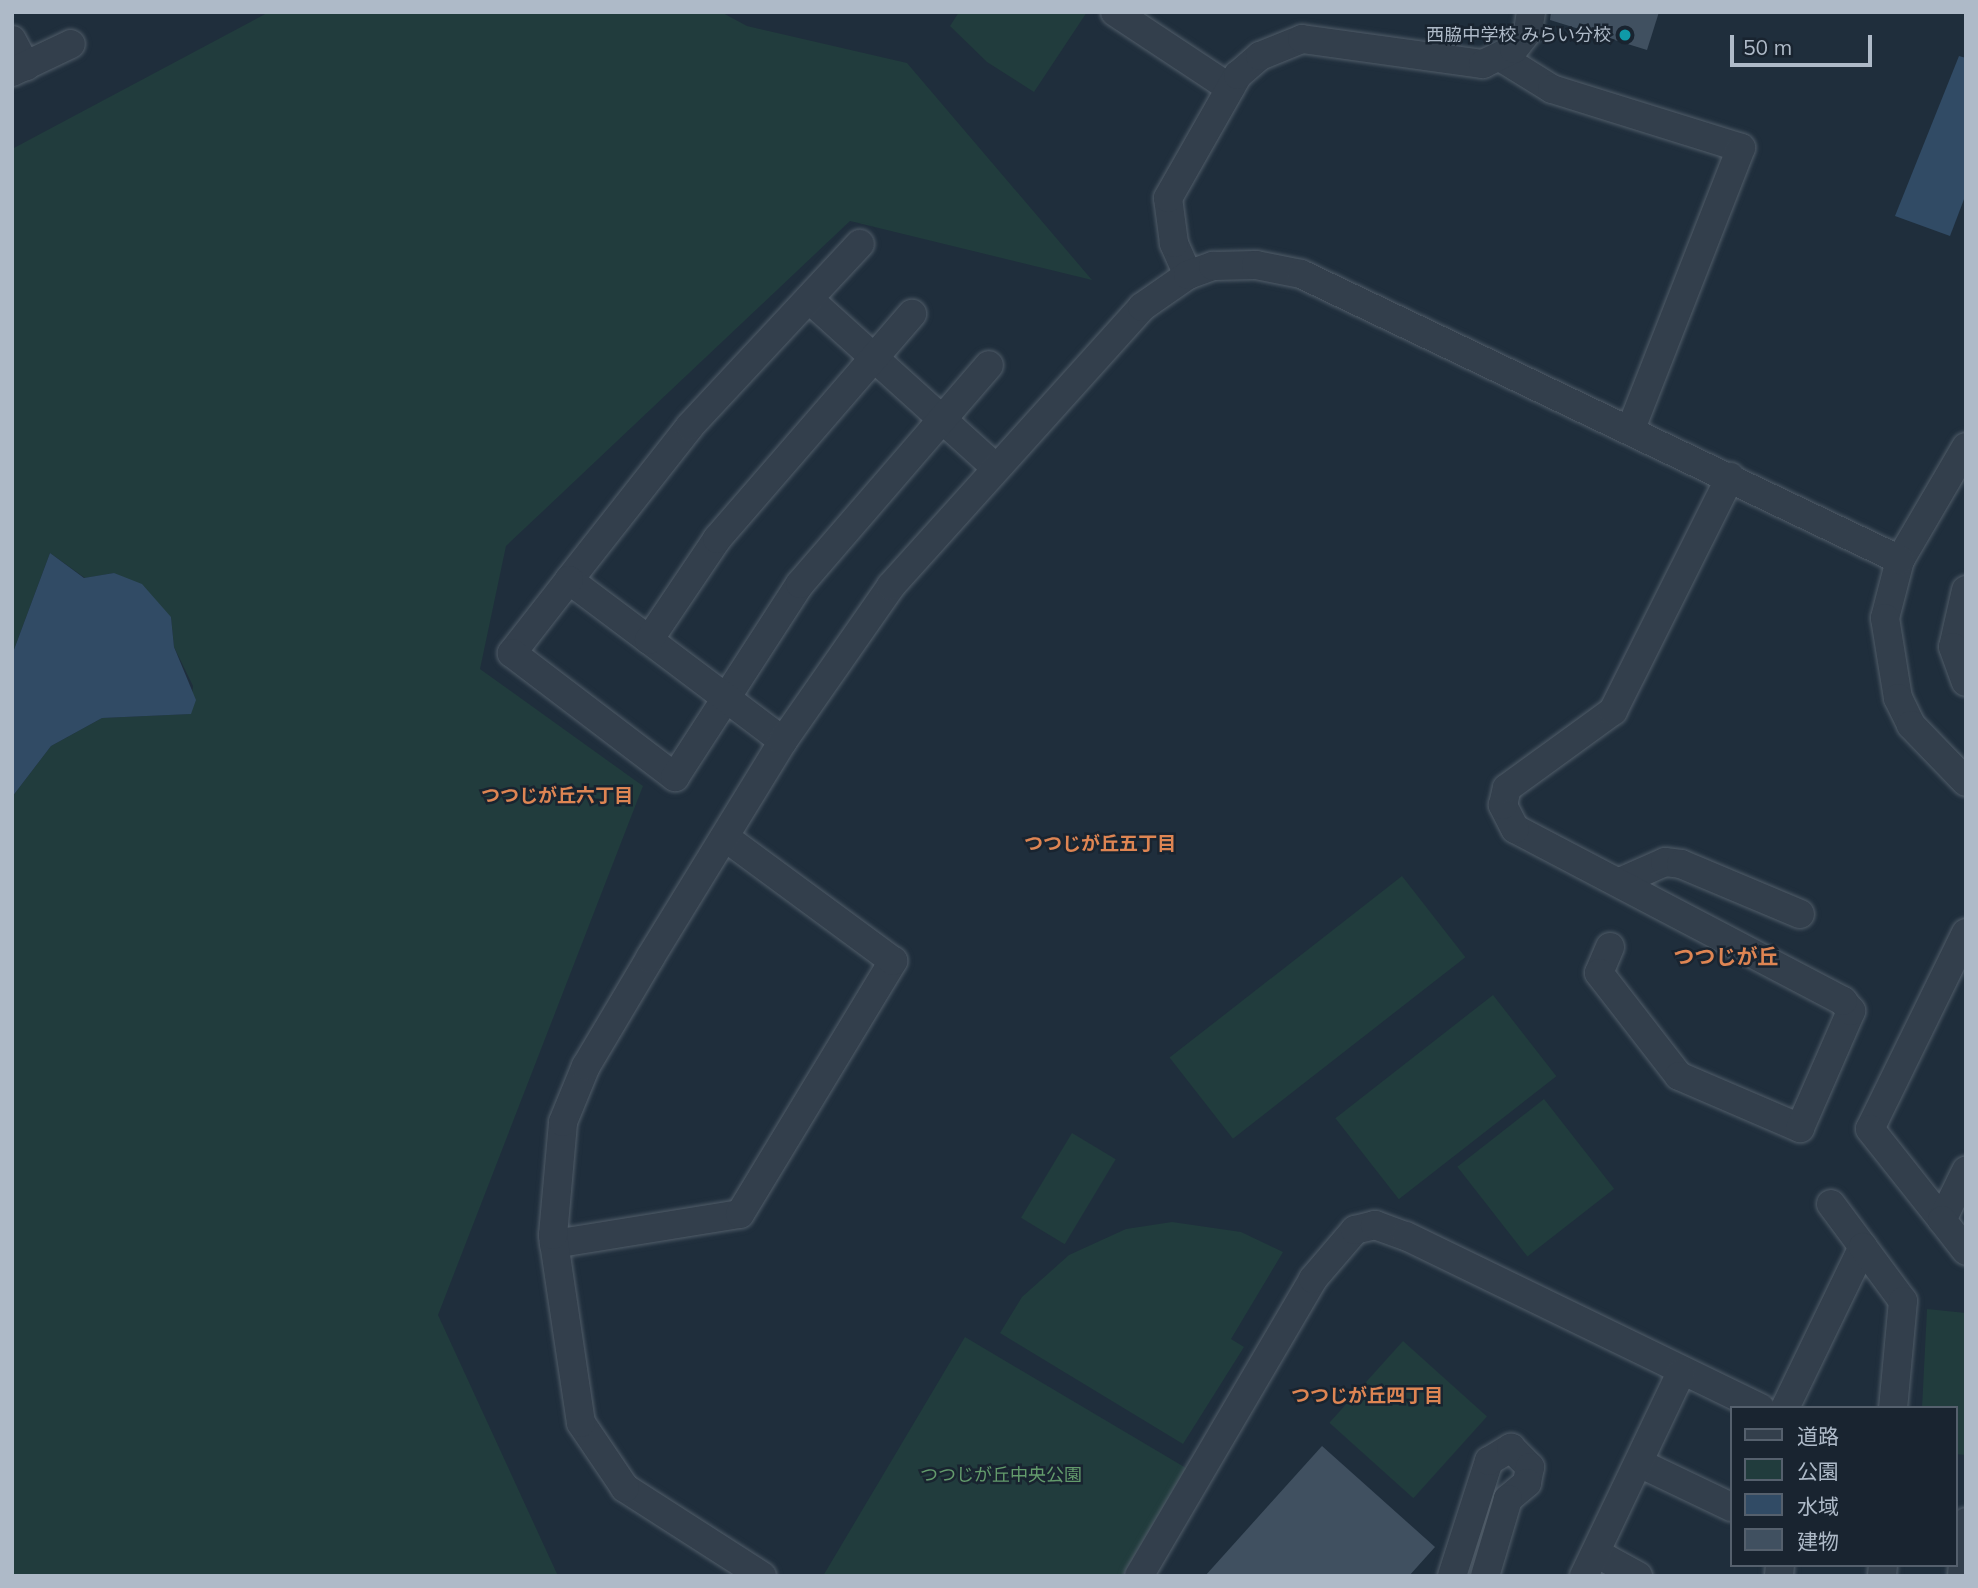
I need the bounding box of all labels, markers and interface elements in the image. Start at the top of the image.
scale bar [1733,21,1875,65]
place label: 西脇中学校 みらい分校 [1426,24,1611,46]
marker: 西脇中学校 みらい分校 [1617,27,1633,43]
text: 50 m [1743,34,1792,60]
district label: つつじが丘六丁目 [481,785,633,807]
district label: つつじが丘五丁目 [1024,833,1176,855]
district label: つつじが丘 [1674,943,1778,969]
district label: つつじが丘四丁目 [1291,1385,1443,1407]
legend [1730,1406,1957,1567]
text: 道路 [1797,1423,1839,1449]
text: 公園 [1797,1458,1839,1484]
park label: つつじが丘中央公園 [920,1464,1082,1486]
text: 水域 [1797,1493,1839,1519]
text: 建物 [1797,1528,1839,1554]

